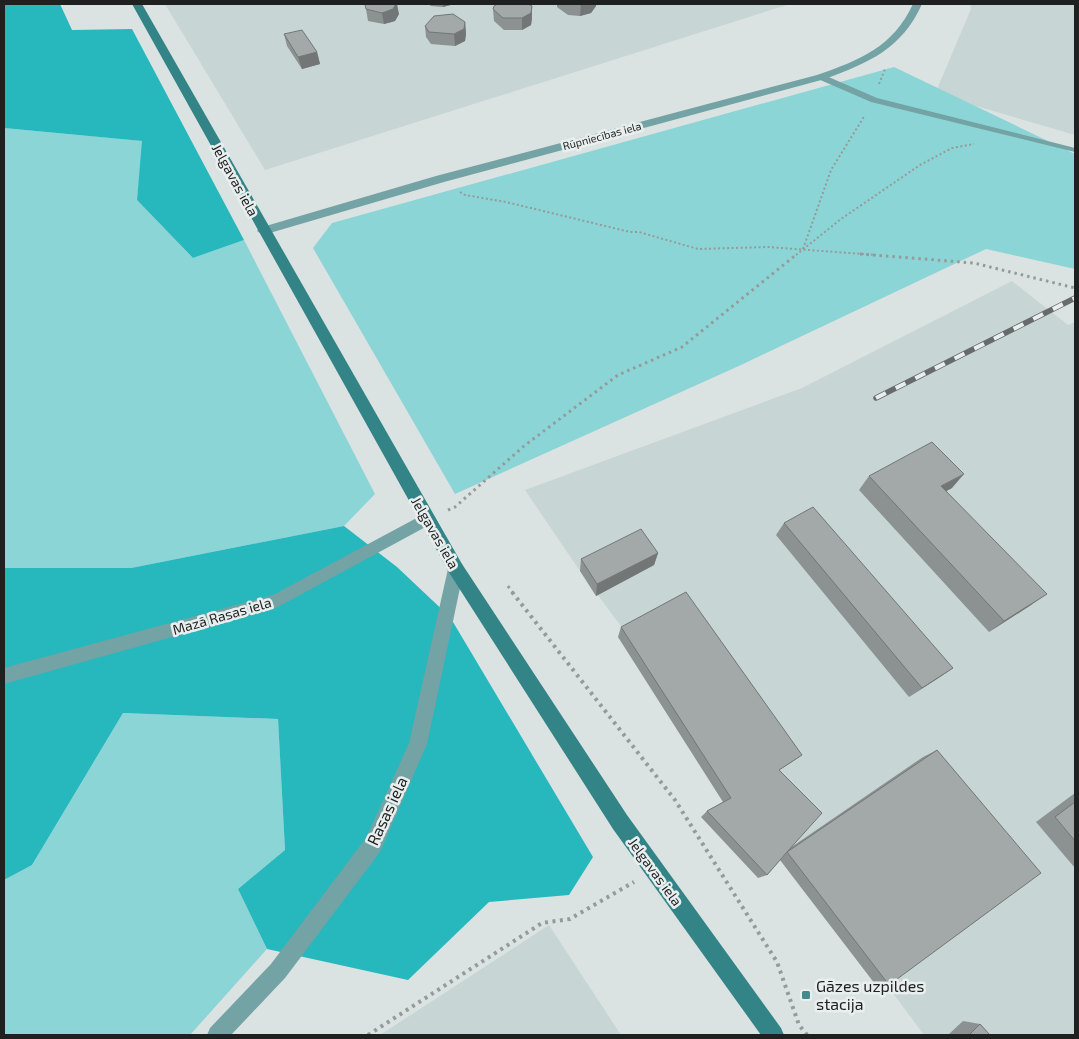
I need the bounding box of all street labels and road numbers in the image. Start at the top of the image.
street label: Rūpniecības iela [561,119,643,152]
street label: Jelgavas iela [209,141,262,219]
street label: Jelgavas iela [408,494,463,572]
street label: Mazā Rasas iela [170,593,273,638]
street label: Rasas iela [362,774,411,848]
street label: Jelgavas iela [625,834,686,909]

